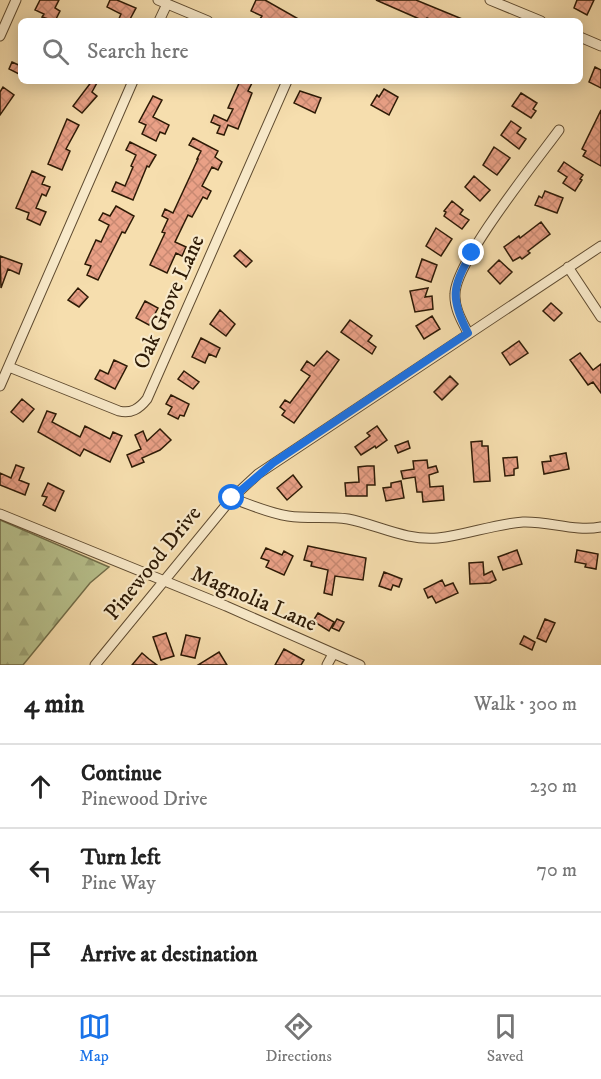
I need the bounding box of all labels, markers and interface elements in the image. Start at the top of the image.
search box [18,18,583,84]
icon: search [39,35,72,68]
text: Search here [87,38,189,65]
street label: Oak Grove Lane [127,231,211,373]
route end [458,239,484,265]
route start [218,484,244,510]
street label: Pinewood Drive [99,500,207,626]
street label: Magnolia Lane [187,560,321,638]
text: 4 min [24,688,84,721]
text: Walk · 300 m [474,692,577,717]
text: Continue [81,760,162,787]
icon: ahead [24,770,57,803]
text: 230 m [530,774,577,799]
text: Pinewood Drive [81,787,207,812]
text: Turn left [81,844,161,871]
icon: left [24,854,57,887]
text: 70 m [536,858,577,883]
text: Pine Way [81,871,156,896]
icon: arrive [24,938,57,971]
text: Arrive at destination [81,941,258,968]
tab: Map [78,1010,111,1066]
tab: Directions [266,1010,332,1066]
tab: Saved [487,1010,524,1066]

